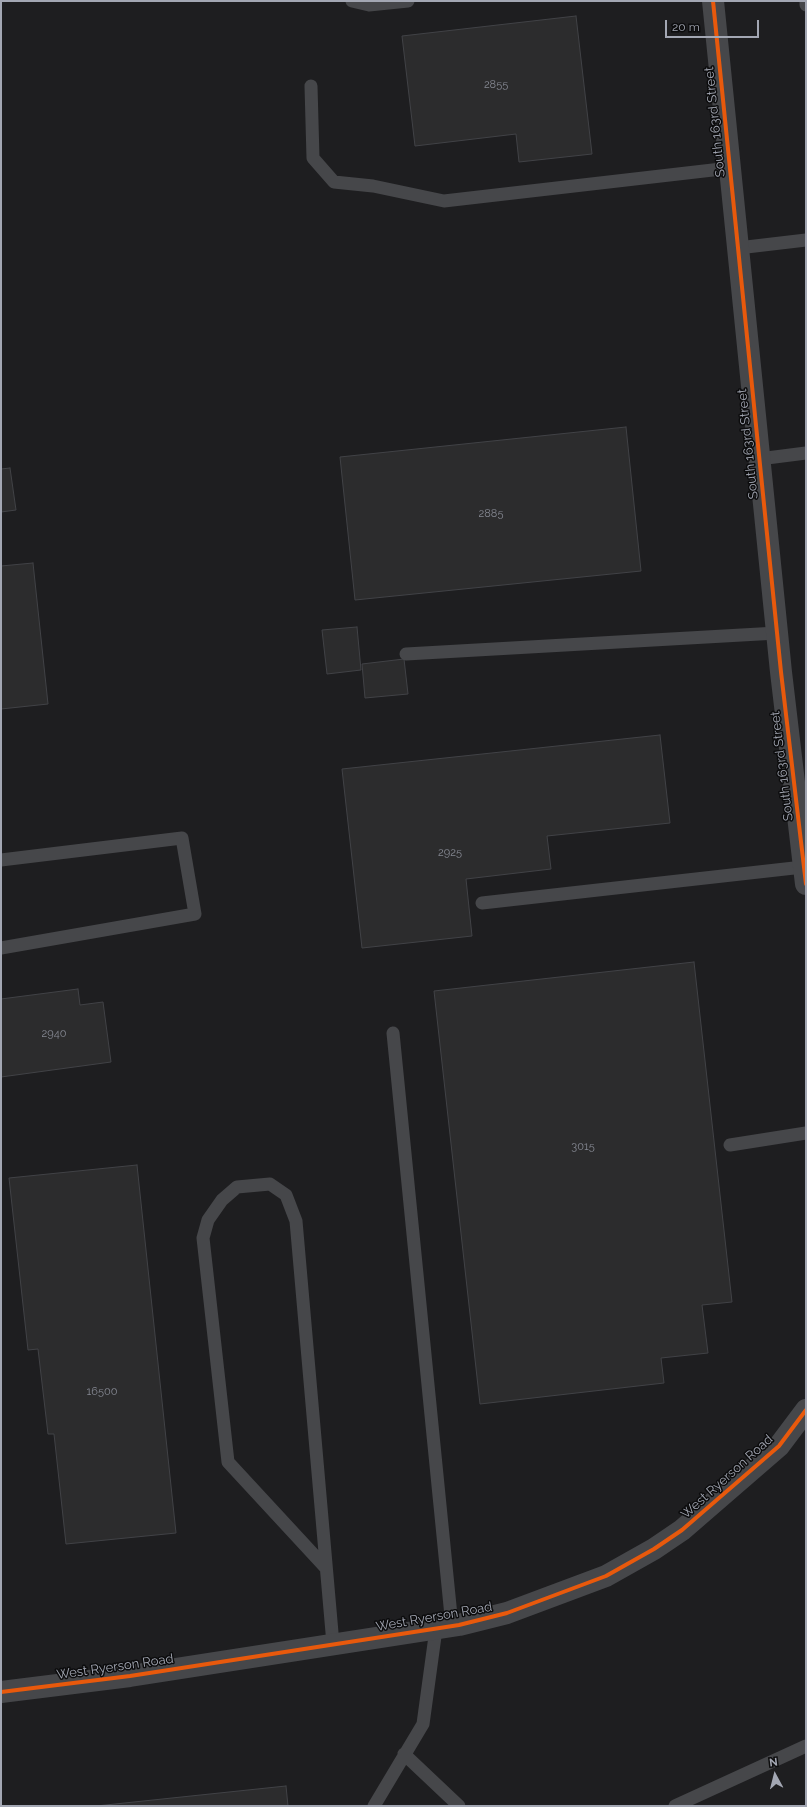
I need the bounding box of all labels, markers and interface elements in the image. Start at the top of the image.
scale bar [667,12,761,38]
text: 20 m [672,20,700,34]
street label: South 163rd Street [701,66,729,178]
house number: 2855 [484,78,508,92]
street label: South 163rd Street [734,388,762,500]
house number: 2885 [479,507,503,521]
street label: South 163rd Street [768,710,796,822]
house number: 2925 [438,846,462,860]
house number: 2940 [42,1027,66,1041]
house number: 3015 [571,1140,595,1154]
house number: 16500 [87,1385,117,1399]
street label: West Ryerson Road [678,1432,776,1522]
street label: West Ryerson Road [375,1599,493,1635]
street label: West Ryerson Road [56,1651,174,1683]
north arrow [755,1755,795,1795]
text: N [769,1756,778,1770]

